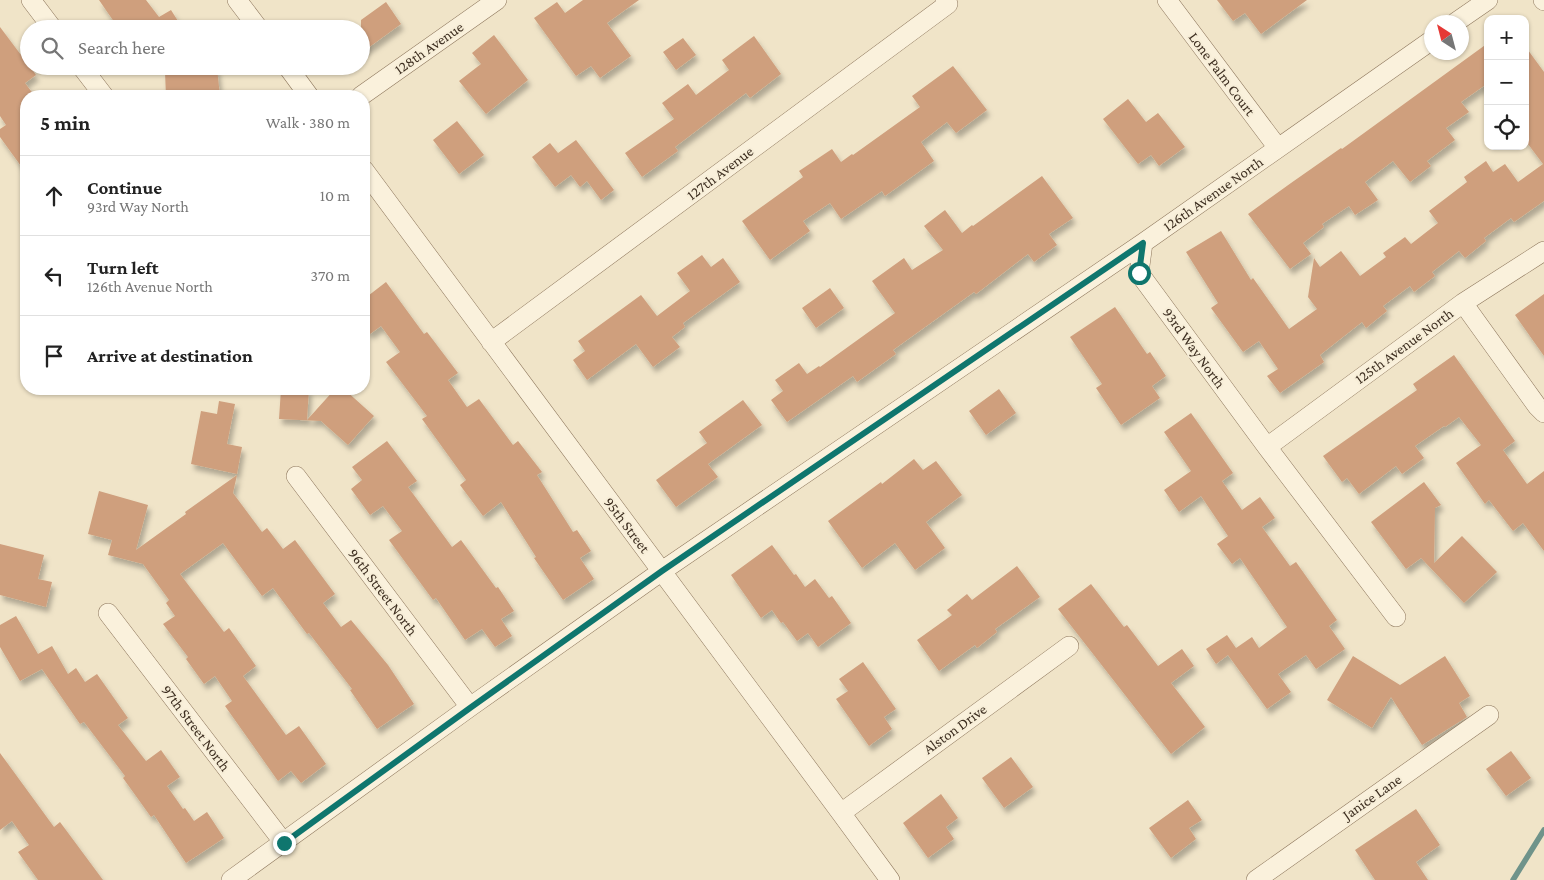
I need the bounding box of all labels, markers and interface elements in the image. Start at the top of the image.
north arrow [1424,15,1469,60]
map controls [1484,15,1529,150]
button: + [1484,15,1529,60]
street label: 128th Avenue [392,18,467,78]
search box [20,20,370,75]
street label: Lone Palm Court [1186,29,1259,120]
icon: search [38,34,66,62]
text: Search here [78,37,165,58]
button: − [1484,60,1529,105]
button: locate [1484,105,1529,150]
text: 5 min [40,111,90,135]
text: Walk · 380 m [266,114,350,131]
street label: 127th Avenue [684,143,757,203]
street label: 126th Avenue North [1160,154,1266,234]
text: Continue [87,177,162,198]
icon: ahead [40,182,68,210]
text: 10 m [320,187,350,204]
text: 93rd Way North [87,198,189,215]
text: Turn left [87,257,159,278]
icon: left [40,262,68,290]
route start [1128,262,1151,285]
text: 370 m [311,267,350,284]
text: 126th Avenue North [87,278,213,295]
street label: 93rd Way North [1159,305,1229,392]
street label: 125th Avenue North [1352,305,1456,387]
icon: arrive [40,342,68,370]
text: Arrive at destination [87,345,253,366]
street label: 95th Street [601,494,654,557]
street label: 96th Street North [345,545,421,639]
street label: 97th Street North [158,682,234,774]
street label: Alston Drive [920,700,990,757]
street label: Janice Lane [1338,771,1405,825]
route end [273,832,296,855]

